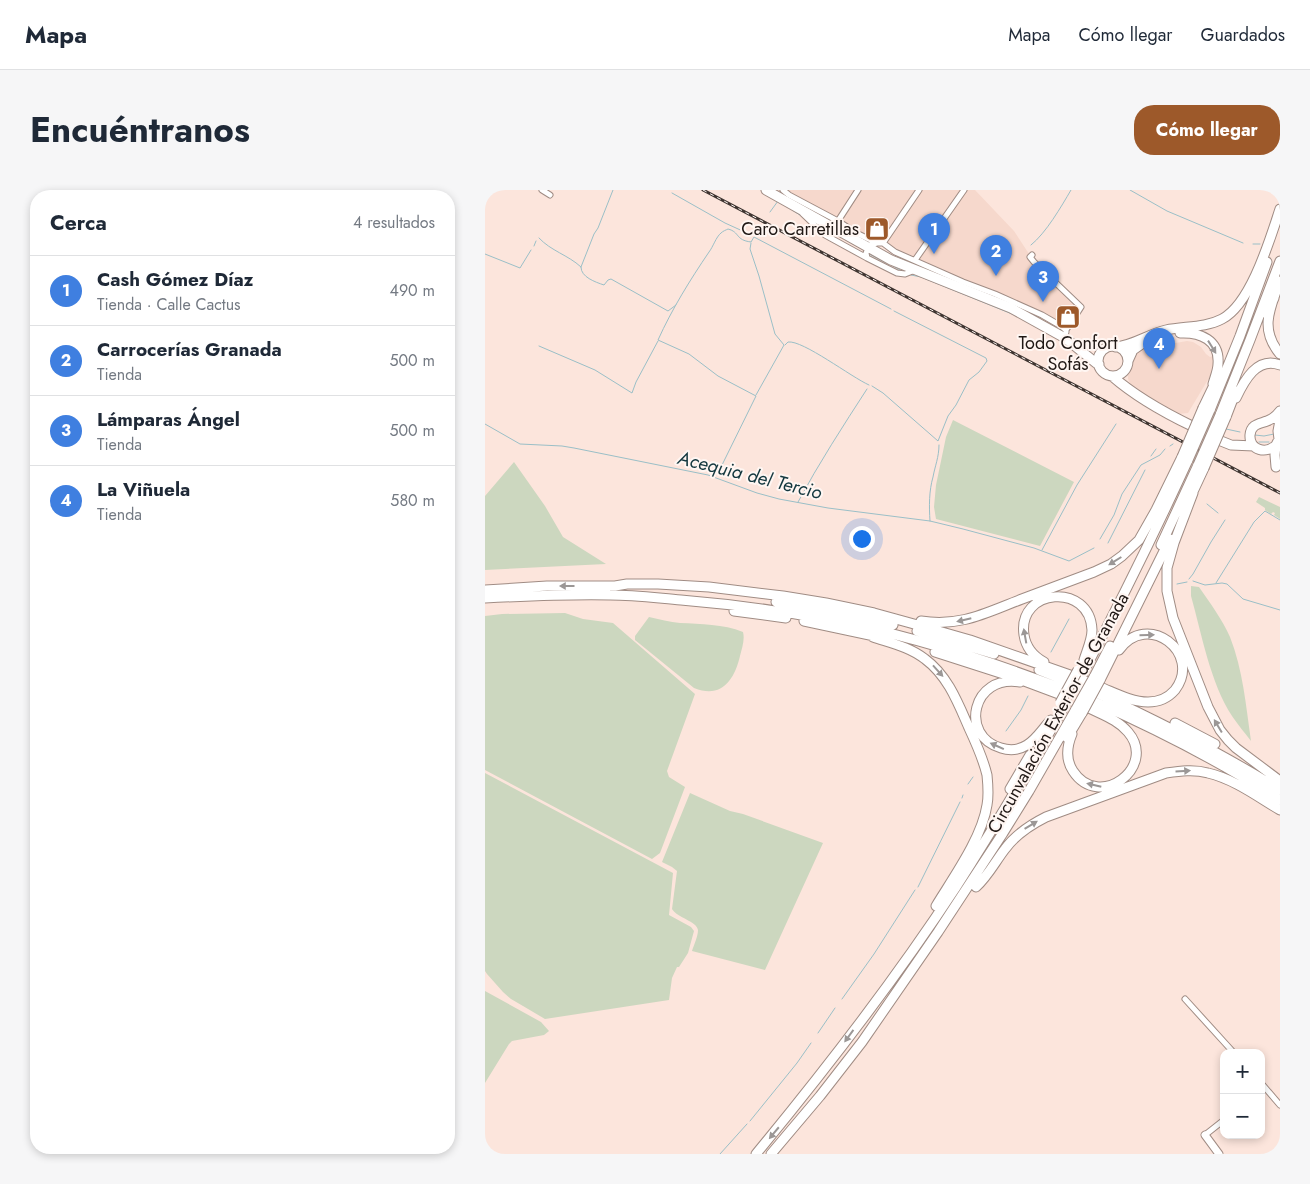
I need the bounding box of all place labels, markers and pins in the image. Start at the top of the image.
pin: 1 [918,213,950,254]
place label: Caro Carretillas [741,216,859,242]
shop icon: Caro Carretillas [864,216,890,242]
pin: 2 [980,235,1012,276]
pin: 3 [1027,261,1059,302]
shop icon: Todo Confort Sofás [1055,304,1081,330]
pin: 4 [1143,328,1175,369]
place label: Todo Confort Sofás [1019,330,1118,377]

